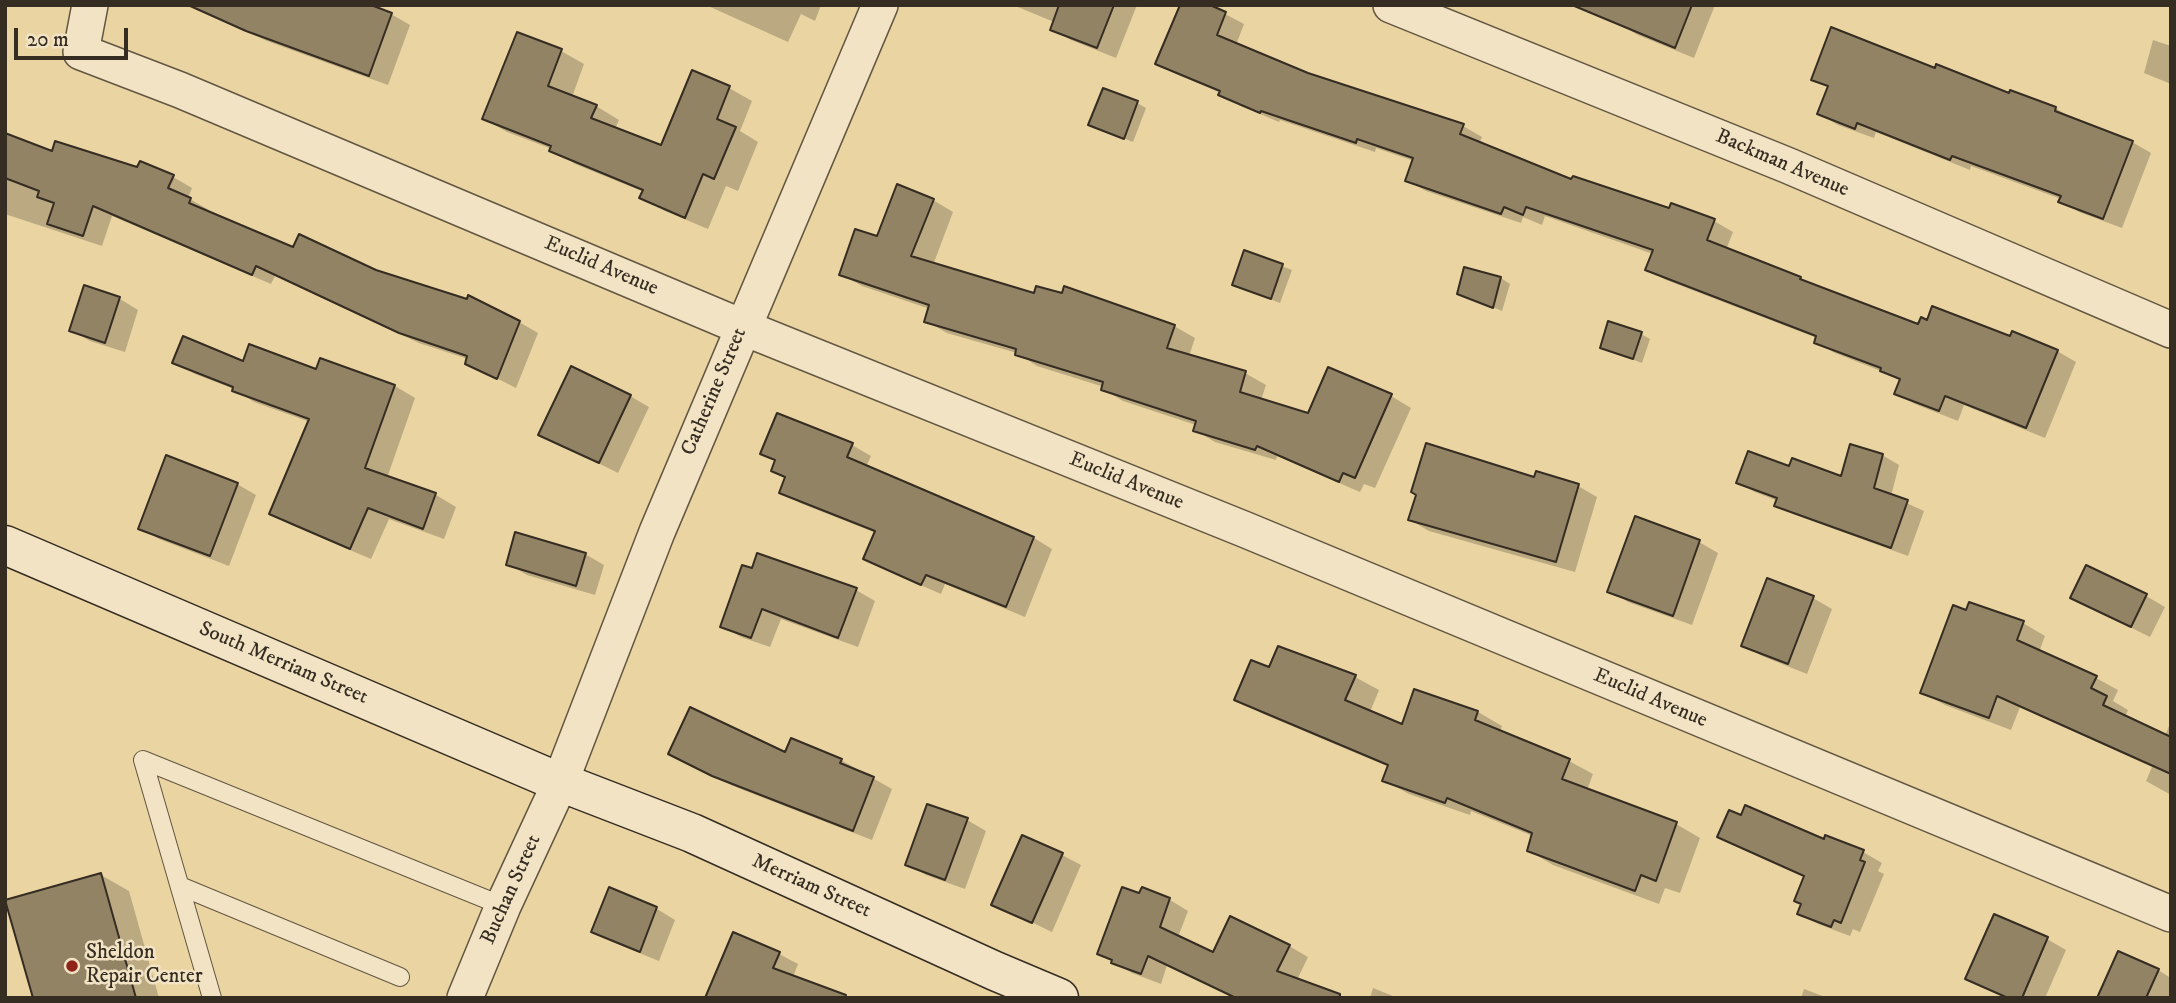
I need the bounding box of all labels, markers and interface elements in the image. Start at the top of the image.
scale bar [18,14,131,58]
text: 20 m [27,27,69,53]
street label: Backman Avenue [1712,125,1852,203]
street label: Euclid Avenue [540,232,662,302]
street label: Catherine Street [677,324,753,460]
street label: Euclid Avenue [1065,448,1187,516]
street label: South Merriam Street [195,617,371,711]
street label: Euclid Avenue [1589,664,1711,734]
street label: Buchan Street [477,831,547,949]
street label: Merriam Street [748,850,874,924]
place label: Sheldon Repair Center [86,941,203,991]
marker: Sheldon Repair Center [64,958,80,974]

